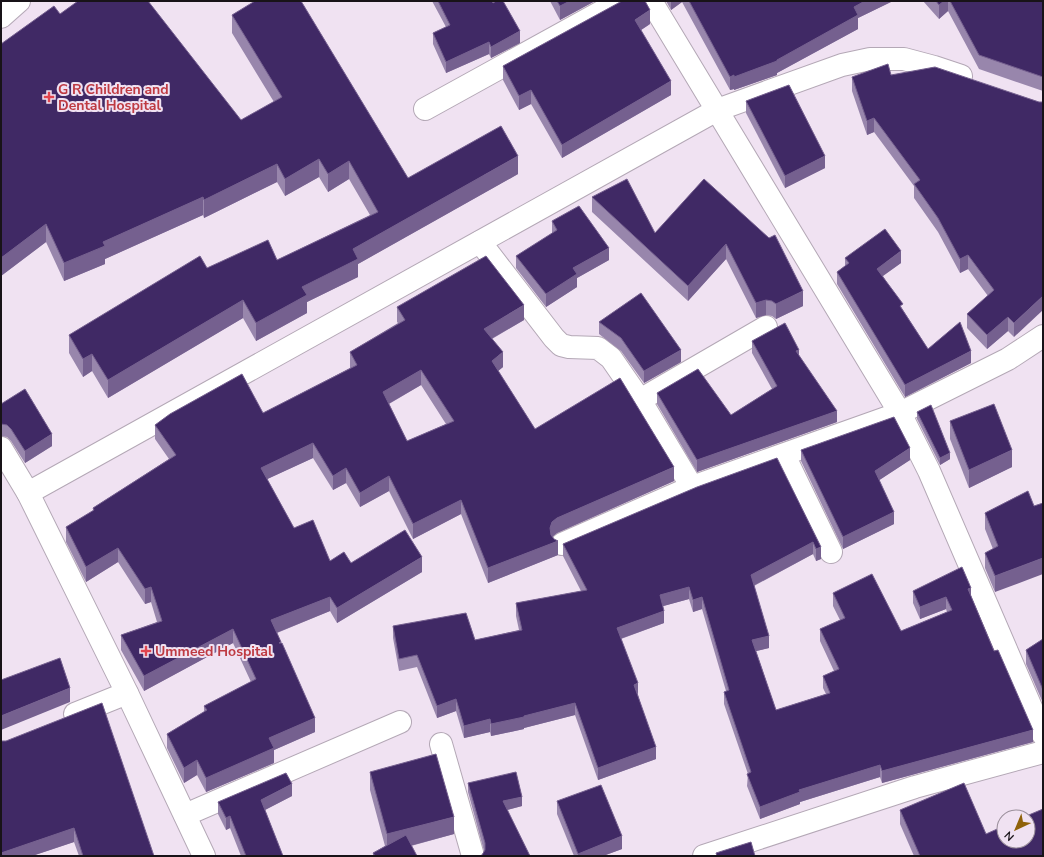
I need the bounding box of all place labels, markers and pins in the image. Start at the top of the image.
place label: G R Children and Dental Hospital [58,80,169,115]
marker: G R Children and Dental Hospital [43,91,55,103]
place label: Ummeed Hospital [155,642,273,661]
marker: Ummeed Hospital [140,645,152,657]

